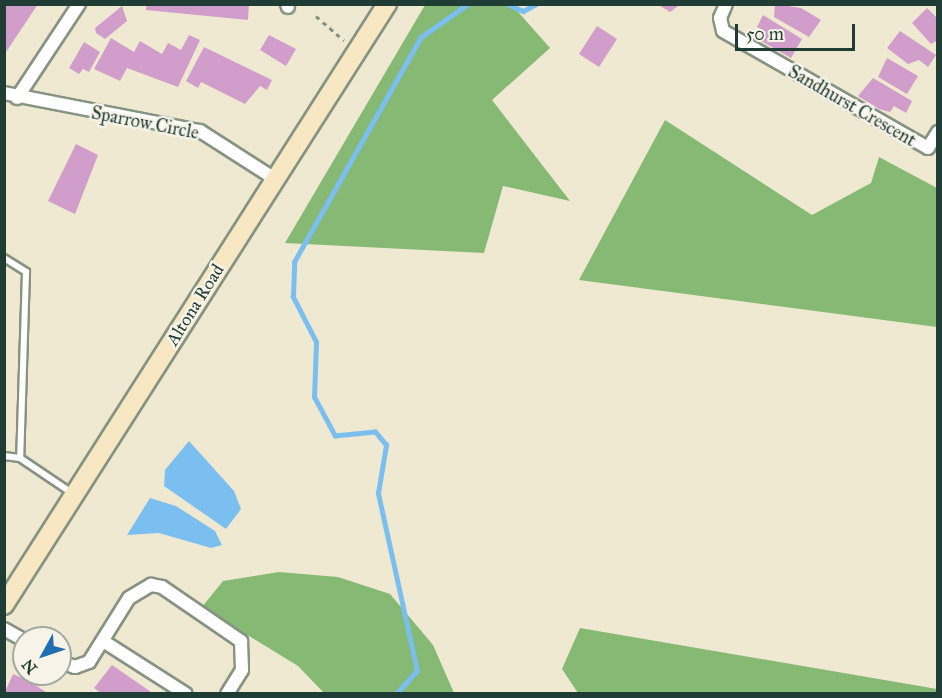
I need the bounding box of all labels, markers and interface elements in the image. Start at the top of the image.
scale bar [738,12,858,50]
text: 50 m [746,23,784,45]
street label: Sandhurst Crescent [784,61,920,151]
street label: Sparrow Circle [89,102,201,144]
street label: Altona Road [161,260,229,350]
north arrow [12,626,72,686]
text: N [18,655,41,678]

